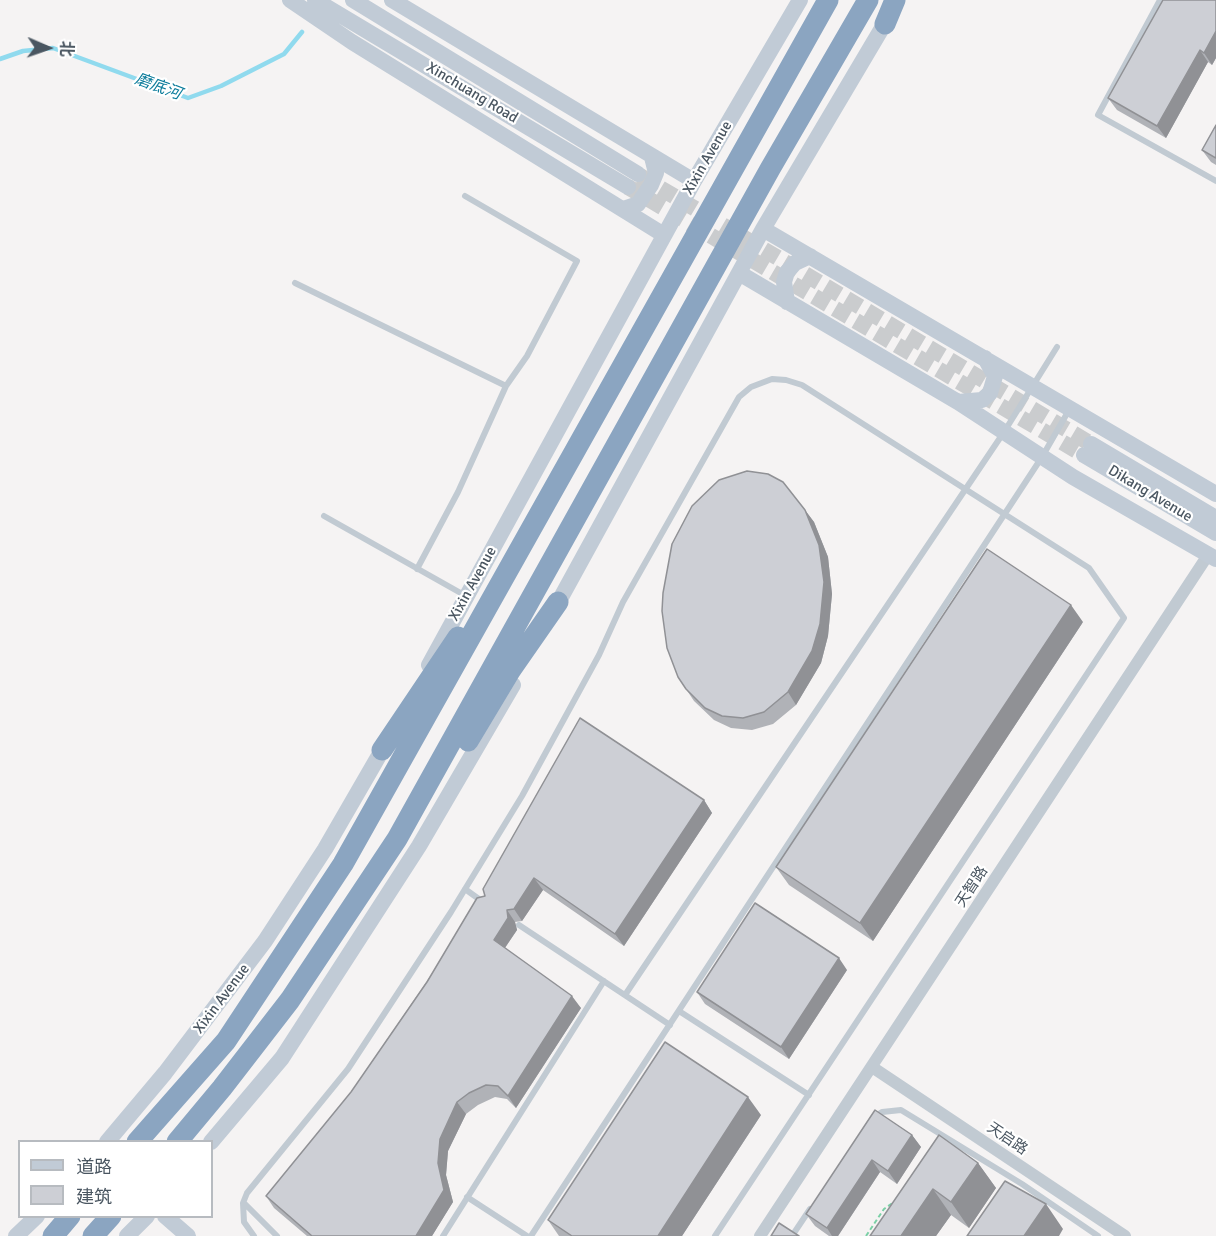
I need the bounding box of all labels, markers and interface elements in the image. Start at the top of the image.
north arrow [18,18,78,78]
text: 北 [56,40,76,57]
street label: Xinchuang Road [423,59,521,127]
water label: 磨底河 [132,70,184,104]
street label: Xixin Avenue [680,118,736,198]
street label: Dikang Avenue [1105,462,1195,526]
street label: Xixin Avenue [445,544,501,624]
street label: 天智路 [952,863,992,911]
street label: Xixin Avenue [190,961,254,1037]
street label: 天启路 [983,1119,1031,1159]
legend [18,1140,213,1218]
text: 道路 [76,1156,112,1178]
text: 建筑 [76,1186,112,1208]

